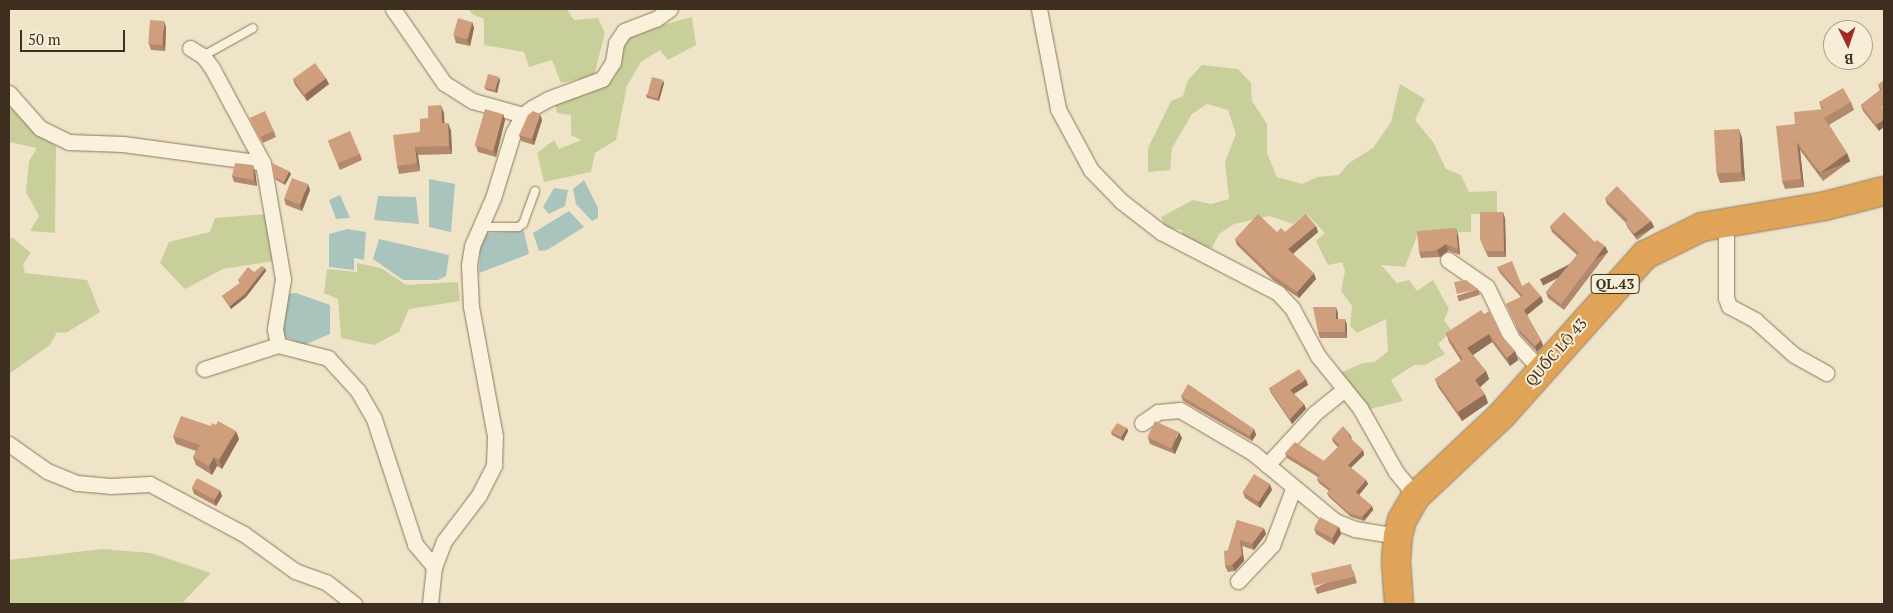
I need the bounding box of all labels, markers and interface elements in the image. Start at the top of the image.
scale bar [22,20,128,52]
north arrow [1823,20,1873,70]
text: 50 m [28,29,61,49]
text: B [1844,50,1854,69]
road number: QL.43 [1590,272,1640,296]
street label: QUỐC LỘ 43 [1522,314,1590,390]

